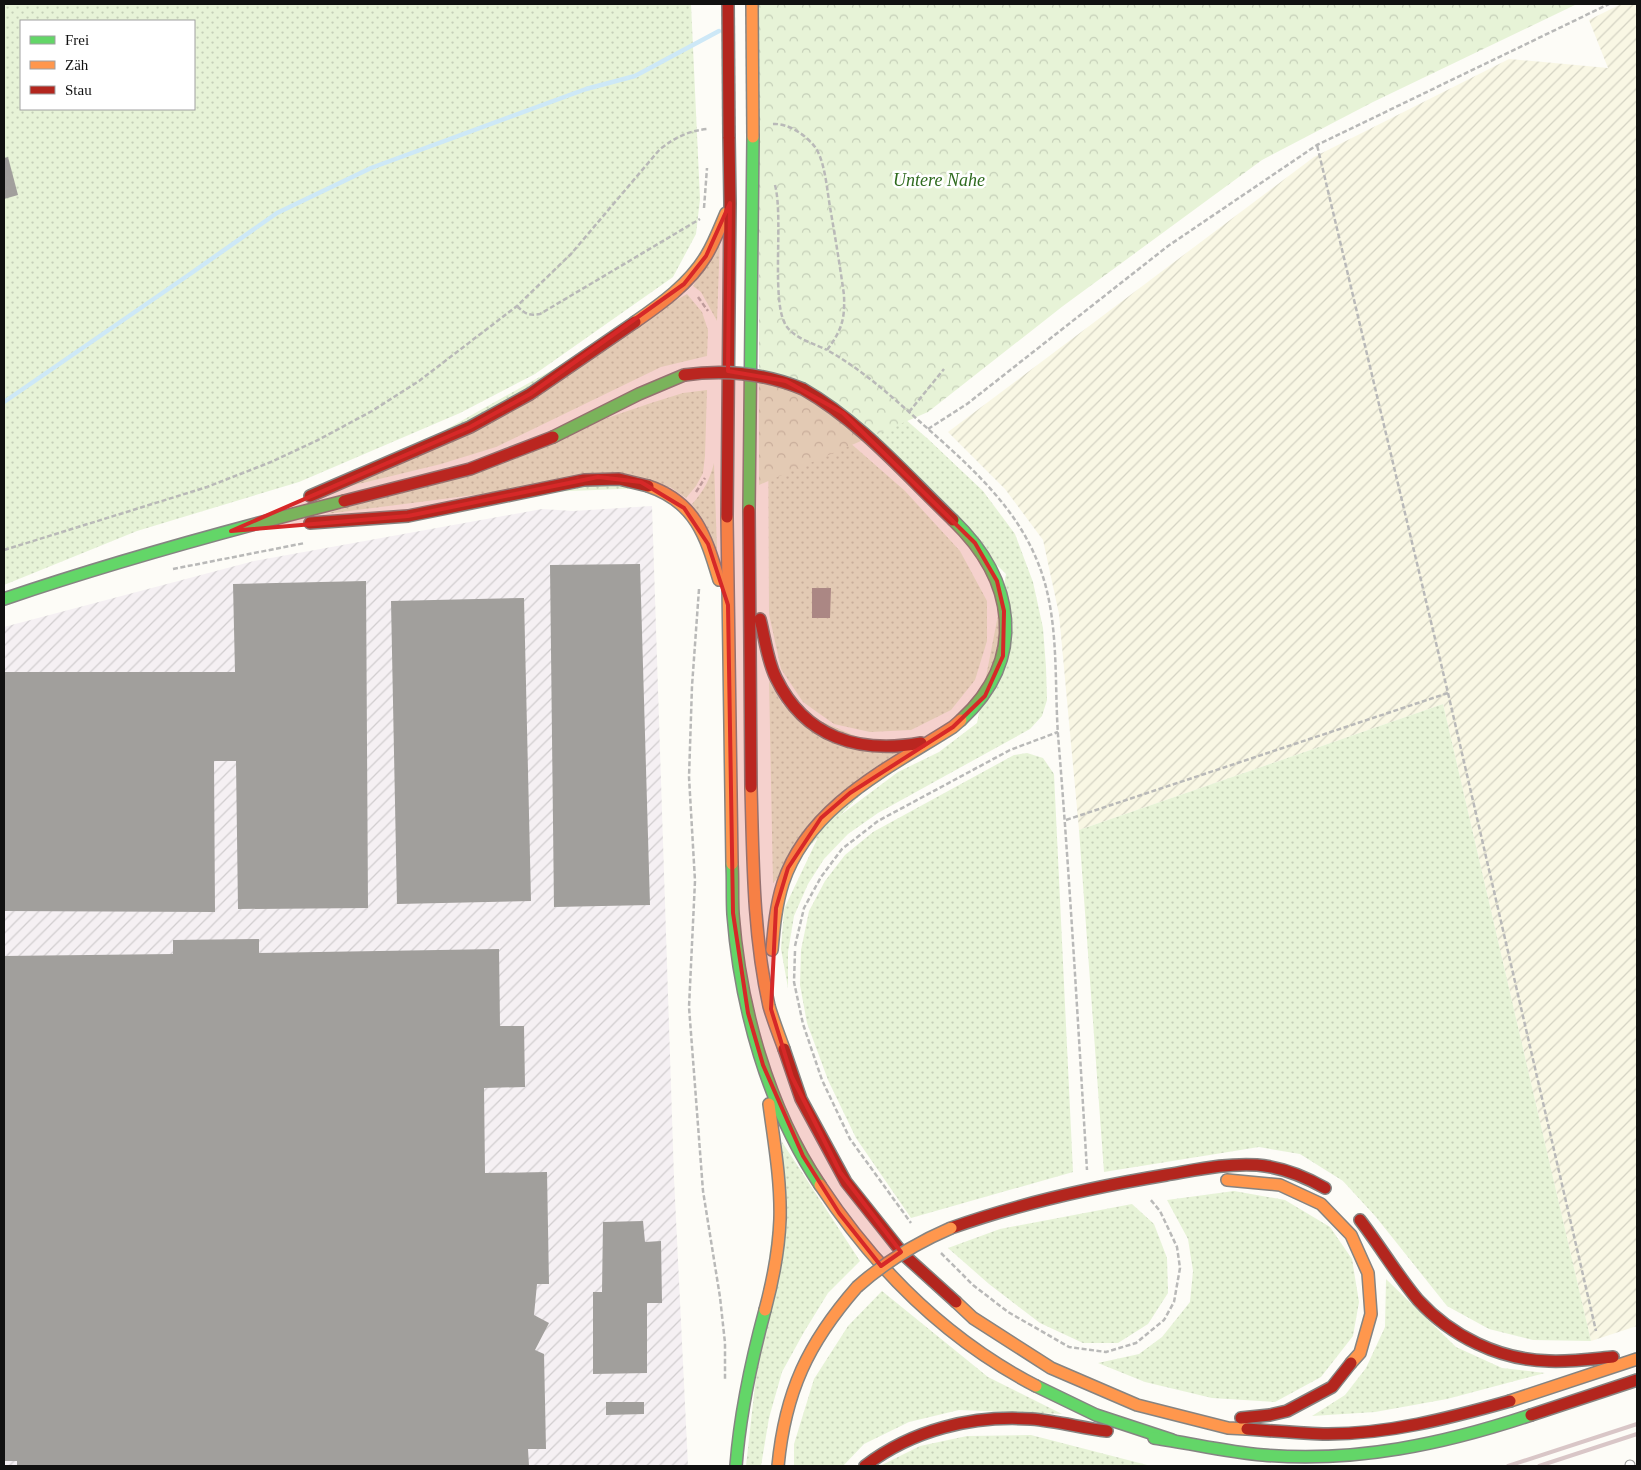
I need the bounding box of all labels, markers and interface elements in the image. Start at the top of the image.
legend [20,20,195,110]
text: Frei [65,32,89,48]
text: Zäh [65,57,89,73]
text: Stau [65,82,92,98]
park label: Untere Nahe [893,170,985,190]

